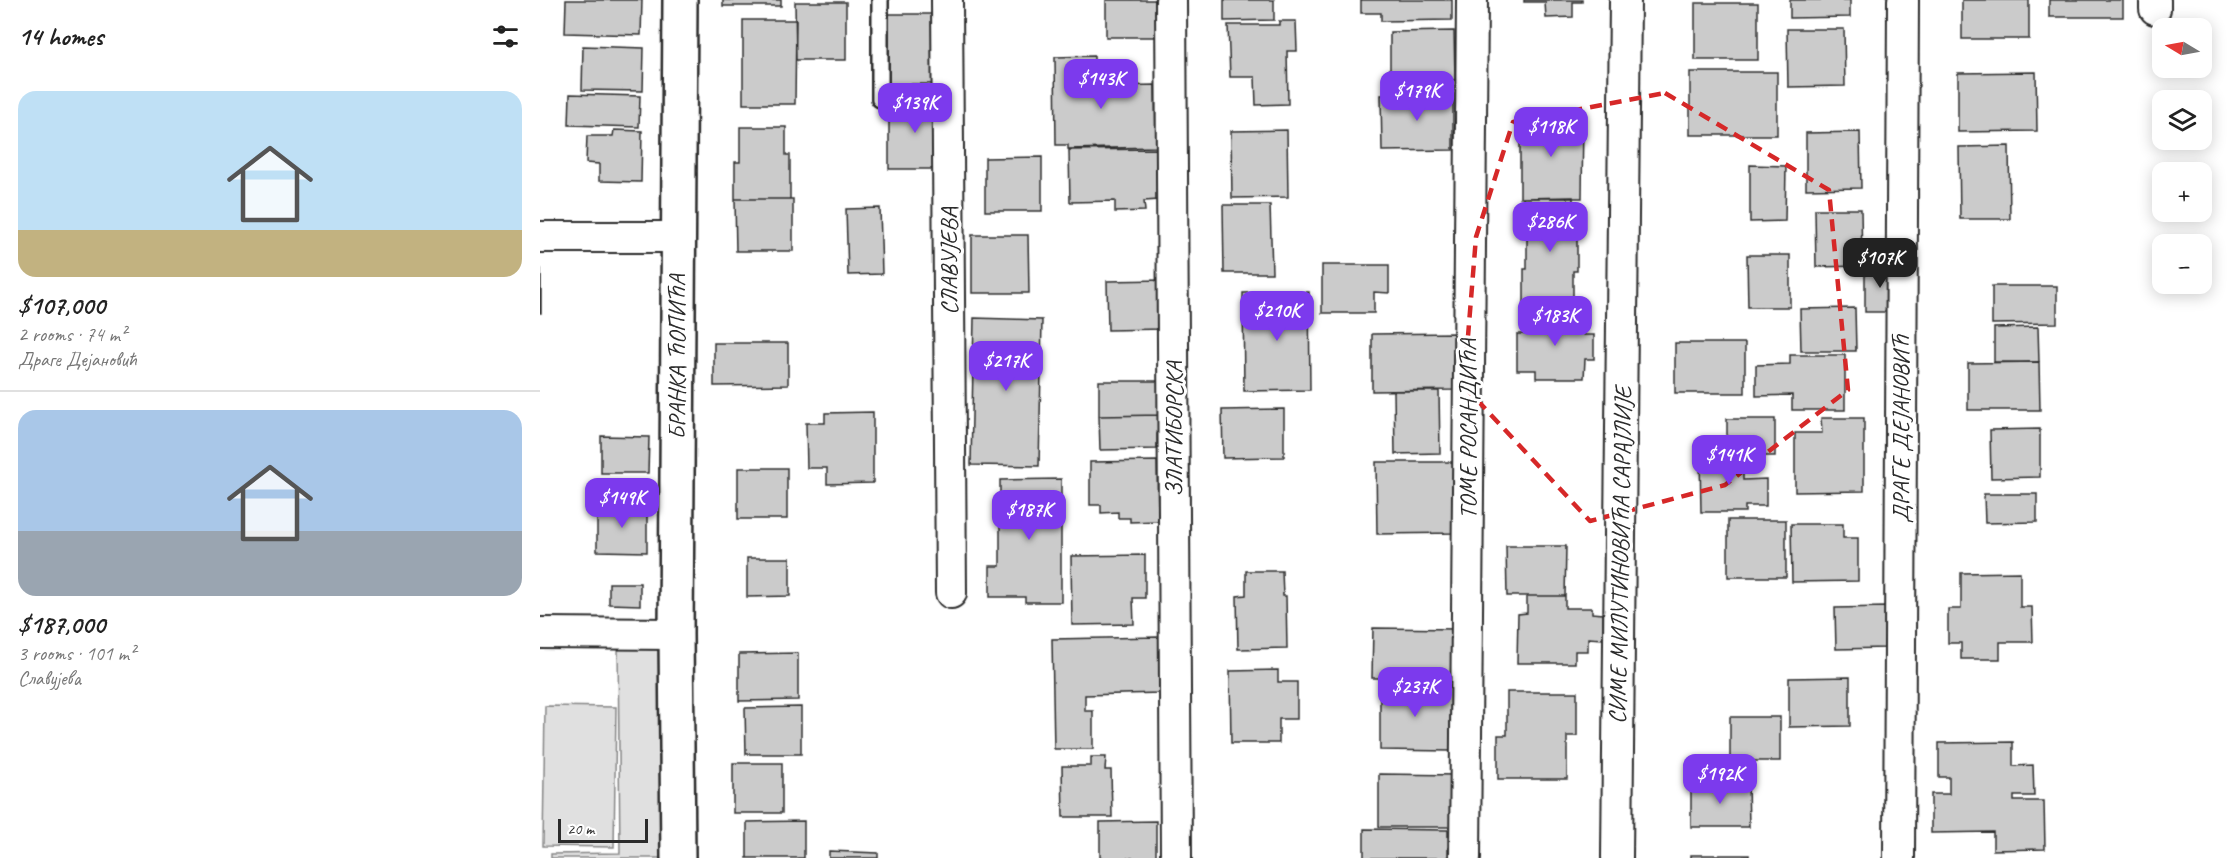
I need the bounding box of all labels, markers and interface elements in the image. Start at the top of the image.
north arrow [2152,18,2212,78]
map controls [2152,18,2212,294]
text: 14 homes [18,20,103,53]
icon: filters [489,20,522,53]
pin: $143K [1059,59,1143,110]
text: $143K [1078,66,1124,91]
pin: $179K [1375,71,1459,122]
text: $179K [1394,78,1440,103]
pin: $139K [873,83,957,134]
text: $139K [892,90,938,115]
button: layers [2152,90,2212,150]
pin: $118K [1509,107,1593,158]
text: $118K [1528,114,1574,139]
icon: home [216,130,324,238]
button: + [2152,162,2212,222]
pin: $286K [1508,202,1592,253]
street label: СЛАВУЈЕВА [934,206,964,315]
text: $286K [1527,209,1573,234]
button: − [2152,234,2212,294]
pin: $107K [1838,238,1922,289]
text: $107K [1857,245,1903,270]
street label: БРАНКА ЋОПИЋА [662,274,692,439]
text: $107,000 [18,289,105,322]
pin: $210K [1235,291,1319,342]
pin: $183K [1513,296,1597,347]
text: $210K [1254,298,1300,323]
text: $183K [1532,303,1578,328]
text: 2 rooms · 74 m² [18,322,126,347]
street label: ДРАГЕ ДЕЈАНОВИЋ [1886,333,1916,523]
street label: ТОМЕ РОСАНДИЋА [1453,338,1483,519]
pin: $217K [964,341,1048,392]
text: Драге Дејановић [18,347,136,372]
text: $217K [983,348,1029,373]
street label: ЗЛАТИБОРСКА [1159,360,1189,497]
street label: СИМЕ МИЛУТИНОВИЋА САРАЈЛИЈЕ [1602,383,1638,724]
pin: $141K [1687,435,1771,486]
text: $141K [1706,442,1752,467]
icon: home [216,449,324,557]
pin: $149K [580,478,664,529]
text: $149K [599,485,645,510]
pin: $187K [987,490,1071,541]
text: $187K [1006,497,1052,522]
text: $187,000 [18,608,105,641]
text: 3 rooms · 101 m² [18,641,135,666]
text: Славујева [18,666,81,691]
pin: $237K [1373,667,1457,718]
text: $237K [1392,674,1438,699]
pin: $192K [1678,754,1762,805]
text: $192K [1697,761,1743,786]
scale bar [558,816,648,844]
text: 20 m [567,819,594,839]

